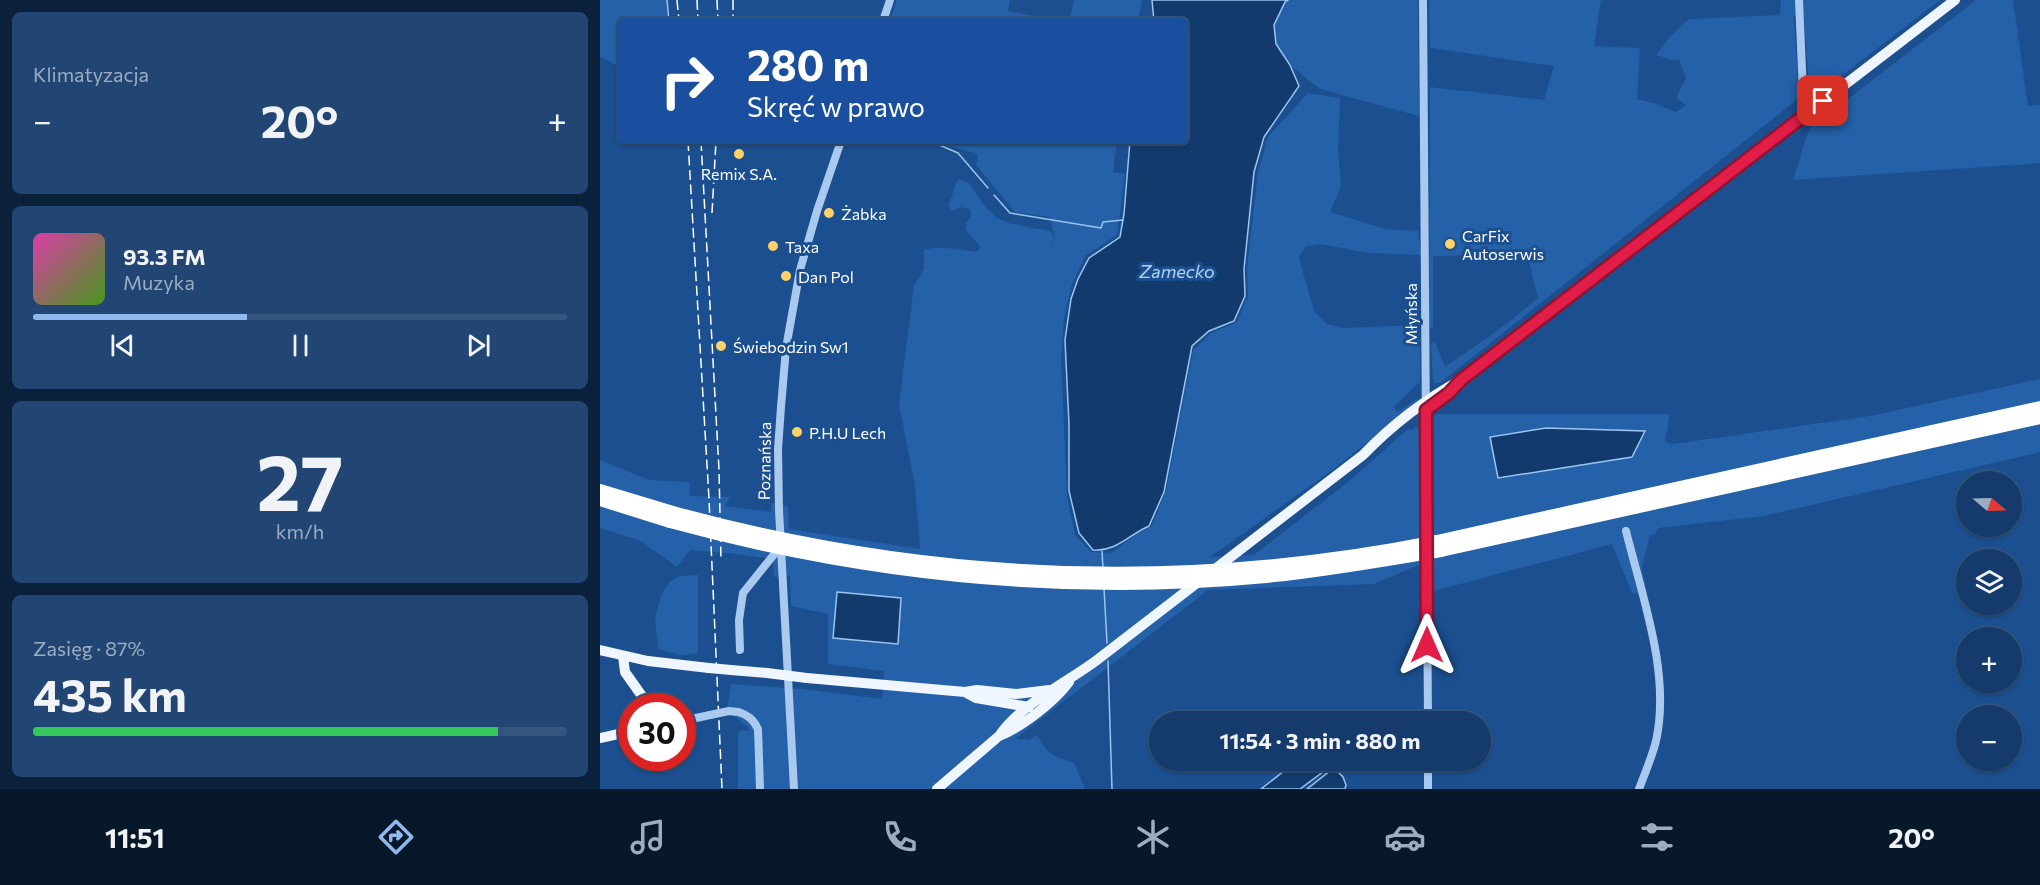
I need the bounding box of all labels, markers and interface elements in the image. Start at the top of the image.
text: 280 m [747,38,869,90]
icon: right [648,42,726,120]
text: Klimatyzacja [33,62,149,86]
pin [1797,75,1848,126]
icon: arrive [1806,84,1839,117]
text: Skręć w prawo [747,90,925,123]
text: 20° [261,92,339,147]
text: − [33,99,52,140]
text: + [548,99,567,140]
marker: Remix S.A. [732,147,746,161]
place label: Remix S.A. [701,164,777,183]
place label: Żabka [841,204,887,223]
marker: Żabka [822,206,836,220]
place label: CarFix Autoserwis [1462,226,1544,263]
place label: Taxa [785,237,819,256]
marker: CarFix Autoserwis [1443,237,1457,251]
marker: Taxa [766,239,780,253]
text: 93.3 FM [123,243,206,270]
water label: Zamecko [1138,260,1215,282]
place label: Dan Pol [798,267,854,286]
marker: Dan Pol [779,269,793,283]
text: Muzyka [123,270,195,294]
street label: Młyńska [1401,283,1420,345]
icon: previous [106,329,139,362]
icon: pause [284,329,317,362]
icon: next [462,329,495,362]
place label: Świebodzin Sw1 [733,337,849,356]
marker: Świebodzin Sw1 [714,339,728,353]
street label: Poznańska [754,422,774,500]
place label: P.H.U Lech [809,423,886,442]
marker: P.H.U Lech [790,425,804,439]
text: 27 [257,432,343,527]
north arrow [1956,471,2022,537]
map controls [1956,471,2022,771]
text: km/h [276,519,324,543]
button: layers [1956,549,2022,615]
position arrow [1395,613,1459,677]
button: + [1956,627,2022,693]
text: Zasięg · 87% [33,636,145,660]
text: 435 km [33,666,187,721]
speed limit sign: 30 [618,693,696,771]
button: − [1956,705,2022,771]
text: 11:54 · 3 min · 880 m [1220,727,1420,754]
icon: directions [375,816,417,858]
icon: music [627,816,669,858]
icon: phone [879,816,921,858]
icon: climate [1132,816,1174,858]
icon: car [1384,816,1426,858]
icon: filters [1636,816,1678,858]
text: 11:51 [105,821,165,854]
text: 20° [1888,821,1935,854]

